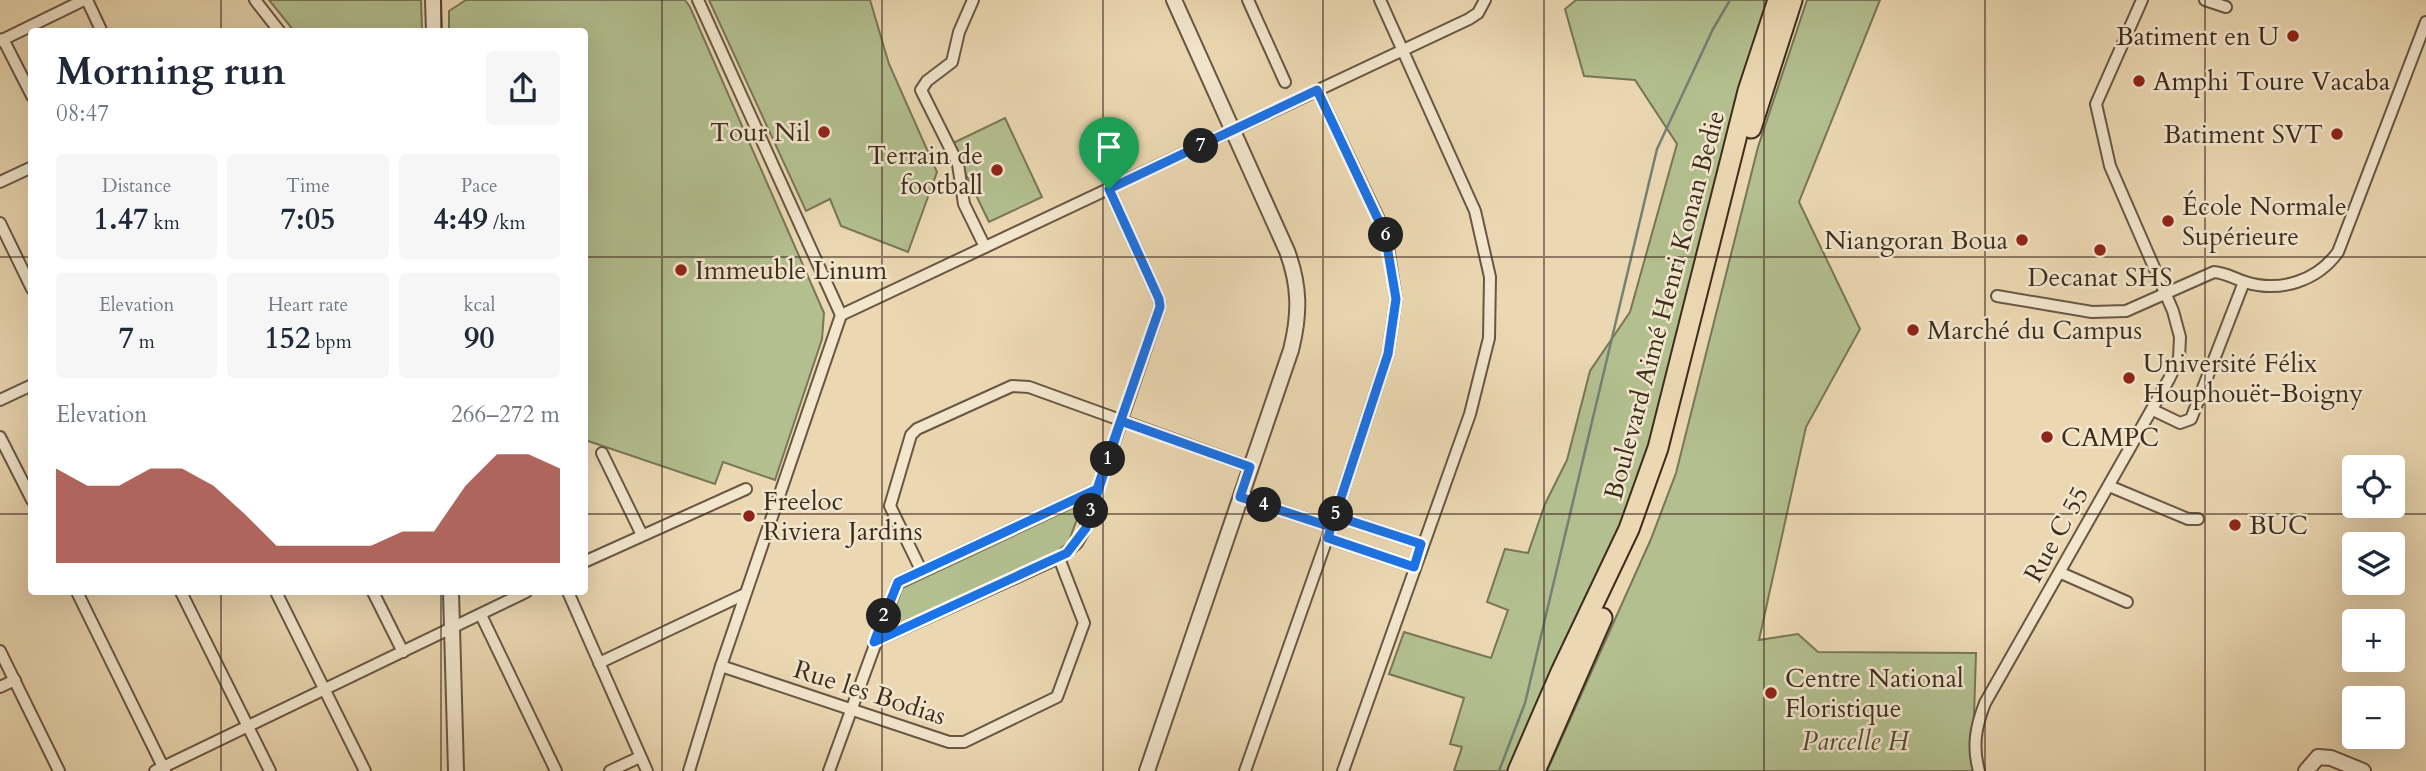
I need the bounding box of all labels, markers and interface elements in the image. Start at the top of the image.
place label: Batiment en U [2116,19,2279,54]
marker: Batiment en U [2285,28,2301,44]
text: Morning run [56,46,286,98]
button: share [486,51,560,125]
place label: Amphi Toure Vacaba [2153,64,2390,99]
marker: Amphi Toure Vacaba [2131,73,2147,89]
text: 08:47 [56,98,109,129]
street label: Boulevard Aimé Henri Konan Bedie [1596,107,1733,504]
place label: Tour Nil [710,115,810,150]
pin [1079,117,1139,189]
place label: Batiment SVT [2164,117,2323,152]
marker: Tour Nil [816,124,832,140]
marker: Batiment SVT [2329,126,2345,142]
icon: arrive [1090,128,1128,166]
pin: 7 [1184,128,1218,164]
text: 7 [1196,132,1205,158]
place label: Terrain de football [867,138,983,203]
marker: Terrain de football [989,162,1005,178]
text: Distance [102,173,171,199]
text: Time [286,173,330,199]
text: Pace [461,173,498,199]
place label: École Normale Supérieure [2182,189,2347,254]
text: 1.47 [94,199,148,240]
text: 7:05 [281,199,335,240]
text: 4:49 [433,199,488,240]
text: km [148,210,180,236]
text: /km [488,210,525,236]
marker: École Normale Supérieure [2160,213,2176,229]
pin: 6 [1368,218,1404,252]
text: 6 [1381,221,1390,247]
place label: Niangoran Boua [1824,223,2008,258]
marker: Niangoran Boua [2014,232,2030,248]
marker: Decanat SHS [2092,242,2108,258]
place label: Immeuble Linum [695,253,887,288]
place label: Decanat SHS [2027,260,2173,295]
marker: Immeuble Linum [673,262,689,278]
text: Elevation [99,292,174,318]
text: Heart rate [268,292,348,318]
text: kcal [463,292,495,318]
place label: Marché du Campus [1927,313,2142,348]
text: 7 [118,318,134,359]
text: 152 [264,318,310,359]
text: 90 [464,318,495,359]
marker: Marché du Campus [1905,322,1921,338]
text: m [134,329,155,355]
text: bpm [310,329,352,355]
place label: Université Félix Houphouët-Boigny [2143,346,2363,411]
marker: Université Félix Houphouët-Boigny [2121,370,2137,386]
text: Elevation [56,399,147,430]
text: 266–272 m [451,399,560,430]
place label: CAMPC [2061,420,2159,455]
marker: CAMPC [2039,429,2055,445]
pin: 1 [1090,442,1126,476]
text: 1 [1103,445,1112,471]
map controls [2342,455,2405,749]
button: locate [2342,455,2405,518]
street label: Rue C 55 [2016,480,2097,588]
place label: Freeloc Riviera Jardins [763,484,922,549]
pin: 4 [1246,488,1282,522]
text: 4 [1259,491,1268,517]
pin: 3 [1074,494,1108,528]
pin: 5 [1318,496,1354,532]
text: 3 [1086,497,1095,523]
text: 5 [1331,500,1340,526]
marker: Freeloc Riviera Jardins [741,508,757,524]
place label: BUC [2249,508,2308,543]
marker: BUC [2227,517,2243,533]
button: layers [2342,532,2405,595]
pin: 2 [866,598,902,634]
text: 2 [879,602,888,628]
button: + [2342,609,2405,672]
street label: Rue les Bodias [789,651,950,734]
place label: Centre National Floristique [1785,661,1964,726]
marker: Centre National Floristique [1763,685,1779,701]
button: − [2342,686,2405,749]
park label: Parcelle H [1802,724,1911,759]

